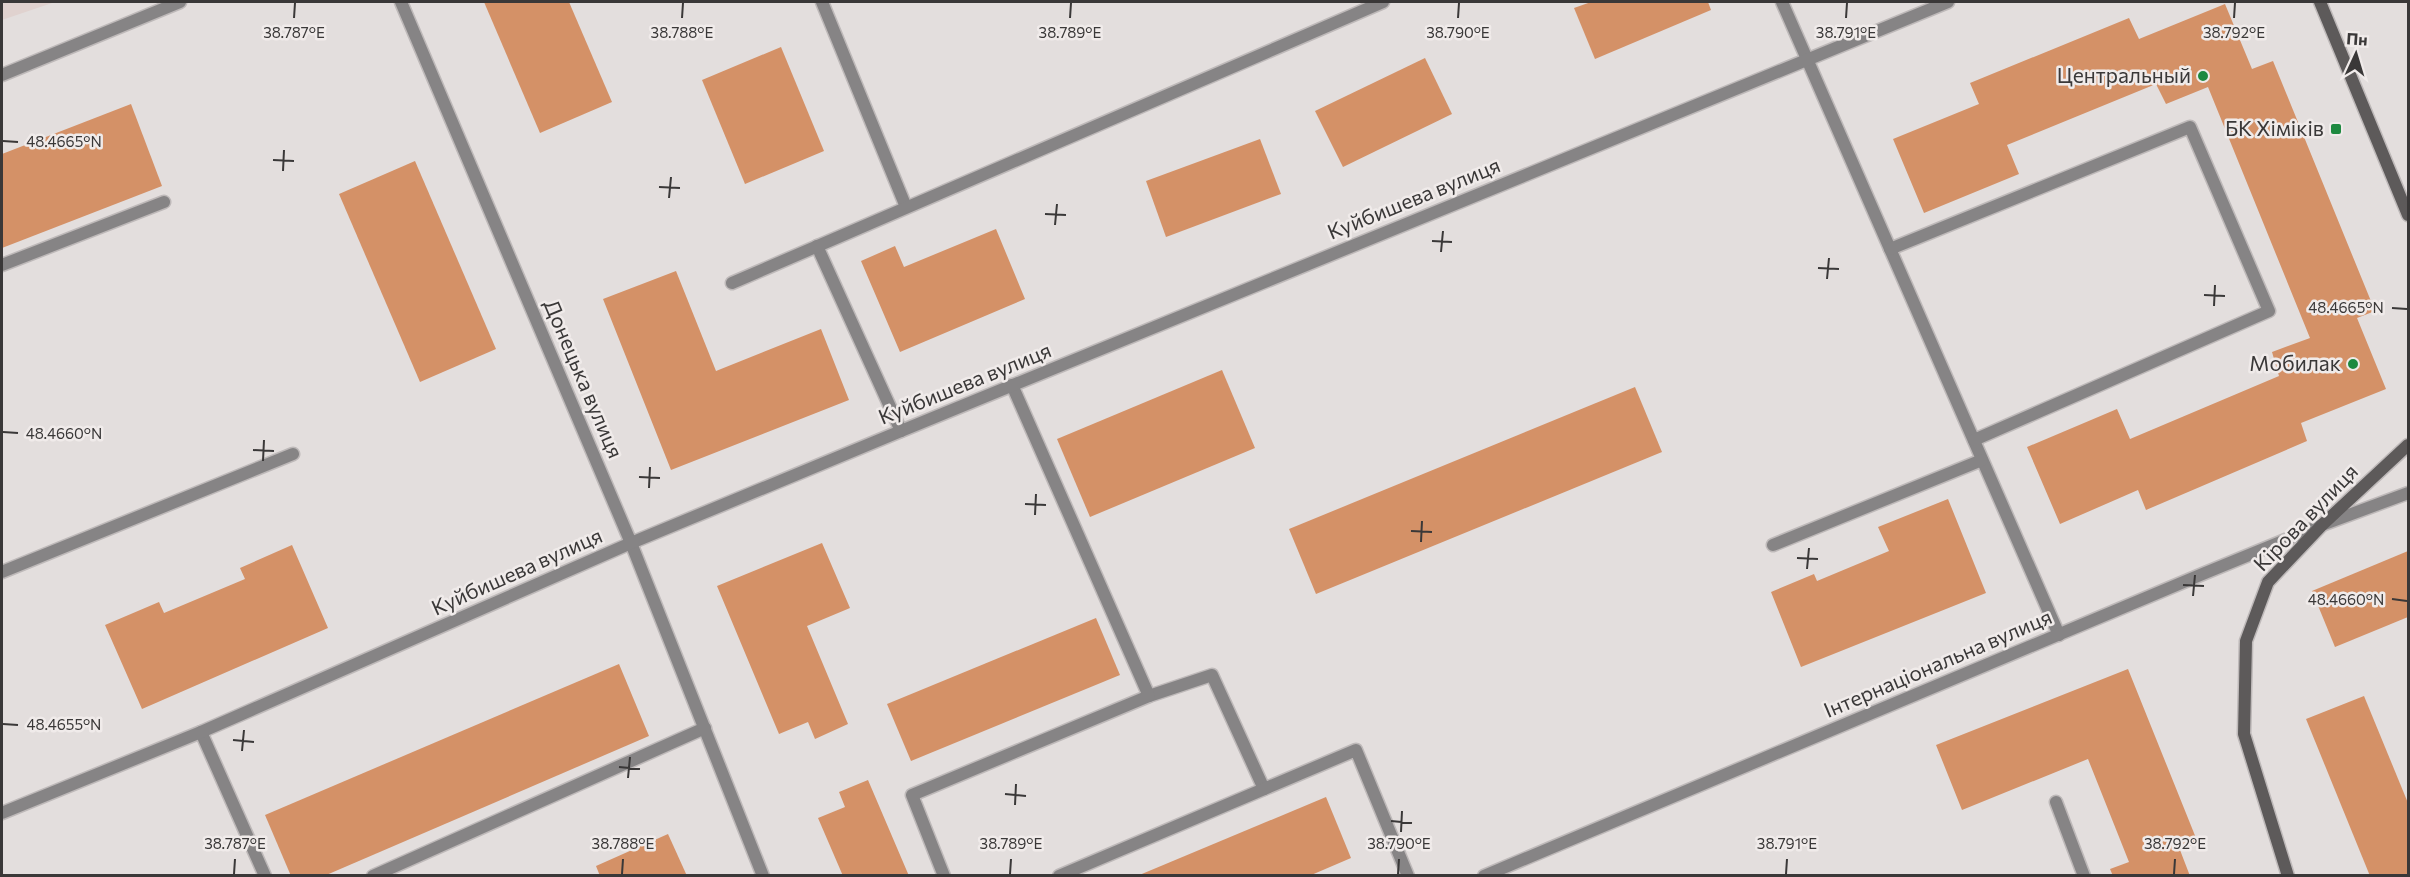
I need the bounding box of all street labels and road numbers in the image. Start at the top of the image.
street label: Куйбишева вулиця [1323,151,1504,244]
street label: Донецька вулиця [540,295,629,461]
street label: Куйбишева вулиця [874,336,1055,429]
street label: Кірова вулиця [2248,458,2362,576]
street label: Куйбишева вулиця [427,522,606,620]
street label: Інтернаціональна вулиця [1820,603,2055,722]

